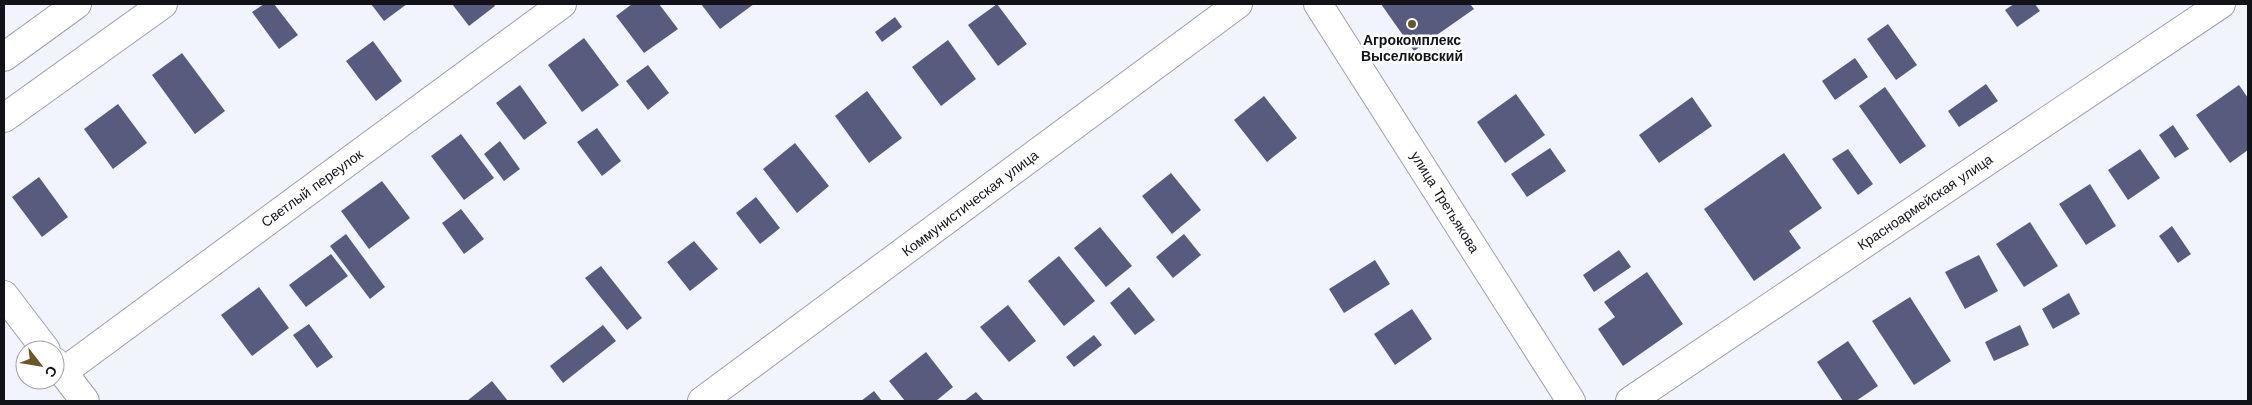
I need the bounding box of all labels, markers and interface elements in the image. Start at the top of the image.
marker: Агрокомплекс Выселковский [1406,18,1418,30]
place label: Агрокомплекс Выселковский [1361,32,1463,64]
street label: Светлый переулок [258,145,366,230]
street label: Коммунистическая улица [899,146,1041,259]
street label: улица Третьякова [1407,148,1483,256]
street label: Красноармейская улица [1855,151,1996,253]
north arrow [15,340,65,390]
text: С [42,363,61,380]

